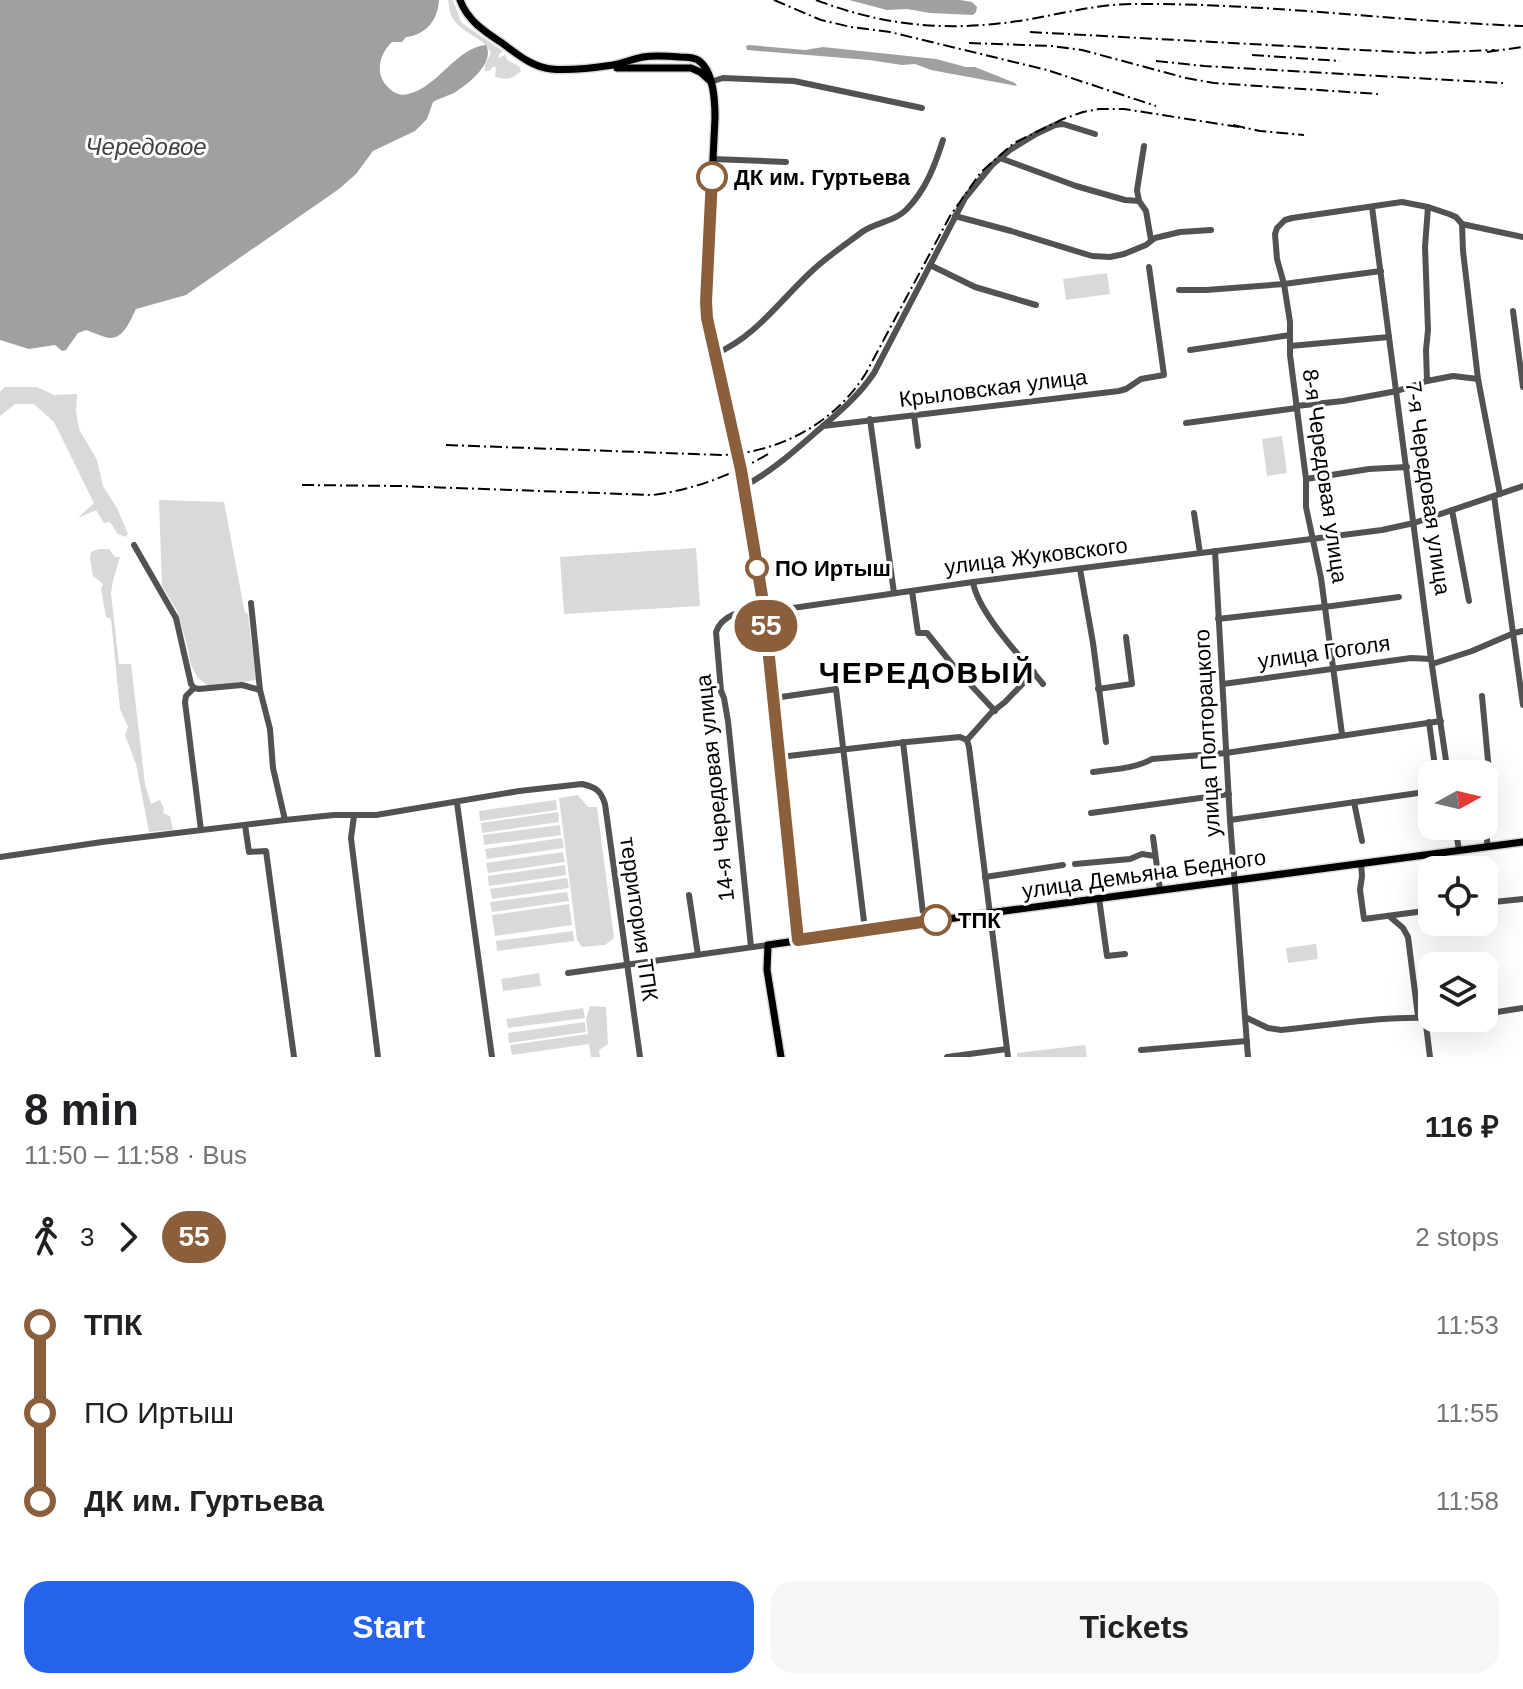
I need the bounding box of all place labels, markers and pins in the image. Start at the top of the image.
marker: ДК им. Гуртьева [697,162,727,192]
place label: ДК им. Гуртьева [734,165,911,190]
place label: ПО Иртыш [775,556,891,581]
marker: ПО Иртыш [746,557,768,579]
marker: ТПК [921,905,951,935]
place label: ТПК [958,908,1001,933]

